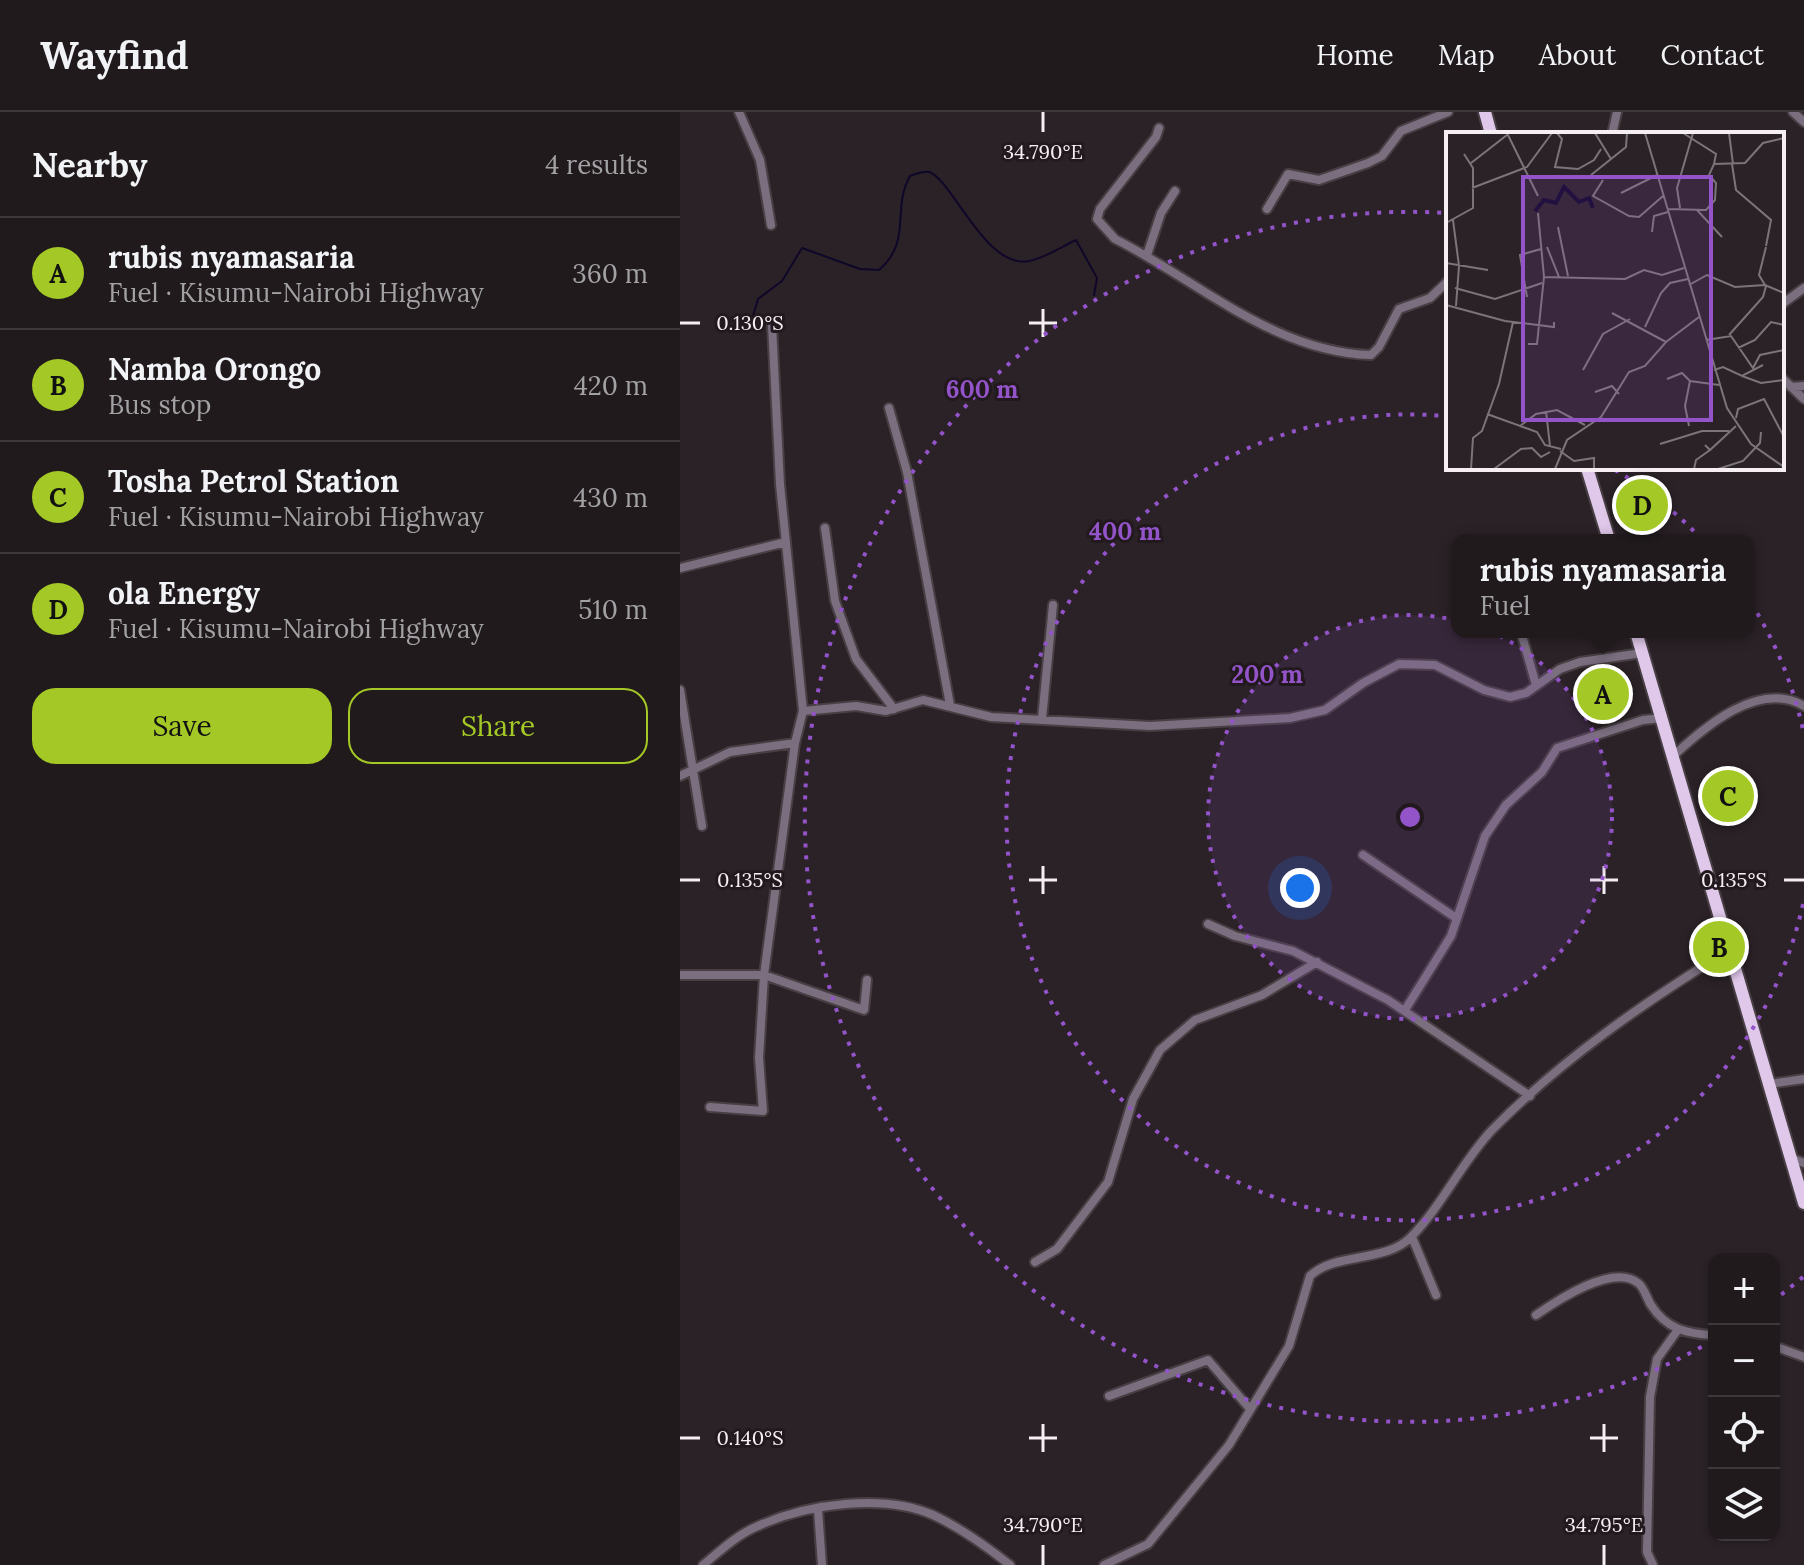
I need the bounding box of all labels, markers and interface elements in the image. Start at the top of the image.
text: Wayfind [40,31,189,79]
text: Home [1316,37,1394,73]
text: Map [1438,37,1495,73]
text: About [1539,37,1616,73]
text: Contact [1660,37,1764,73]
inset map [1446,132,1784,470]
text: 34.790°E [1003,139,1083,164]
text: Nearby [32,143,148,186]
text: 4 results [545,148,648,181]
text: rubis nyamasaria [108,238,355,276]
text: A [49,257,67,290]
text: 360 m [572,257,648,290]
text: Fuel · Kisumu-Nairobi Highway [108,276,484,309]
text: 0.130°S [716,310,784,335]
text: Namba Orongo [108,350,321,388]
text: B [49,369,67,402]
text: 420 m [574,369,648,402]
text: 600 m [946,374,1018,405]
text: Bus stop [108,388,211,421]
text: Tosha Petrol Station [108,462,399,500]
pin: D [1616,475,1668,535]
text: C [49,481,67,514]
text: 430 m [573,481,648,514]
text: Fuel · Kisumu-Nairobi Highway [108,500,484,533]
text: 400 m [1089,516,1161,547]
popup [1451,534,1755,638]
text: rubis nyamasaria [1480,551,1726,589]
text: ola Energy [108,574,260,612]
text: Fuel [1480,589,1530,622]
text: D [48,593,68,626]
text: 510 m [578,593,648,626]
text: Fuel · Kisumu-Nairobi Highway [108,612,484,645]
text: 200 m [1231,659,1303,690]
pin: A [1577,664,1629,724]
button: Save [32,688,332,764]
button: Share [348,688,648,764]
pin: C [1702,766,1754,826]
centre of rings [1396,803,1424,831]
text: 0.135°S [717,867,783,892]
text: 0.135°S [1701,867,1767,892]
your location [1280,868,1320,908]
pin: B [1693,917,1745,977]
map controls [1708,1253,1780,1541]
button: + [1708,1253,1780,1325]
button: − [1708,1325,1780,1397]
button: locate [1708,1397,1780,1469]
text: 0.140°S [717,1425,784,1450]
button: layers [1708,1469,1780,1541]
text: 34.790°E [1003,1512,1083,1537]
text: 34.795°E [1565,1512,1643,1537]

